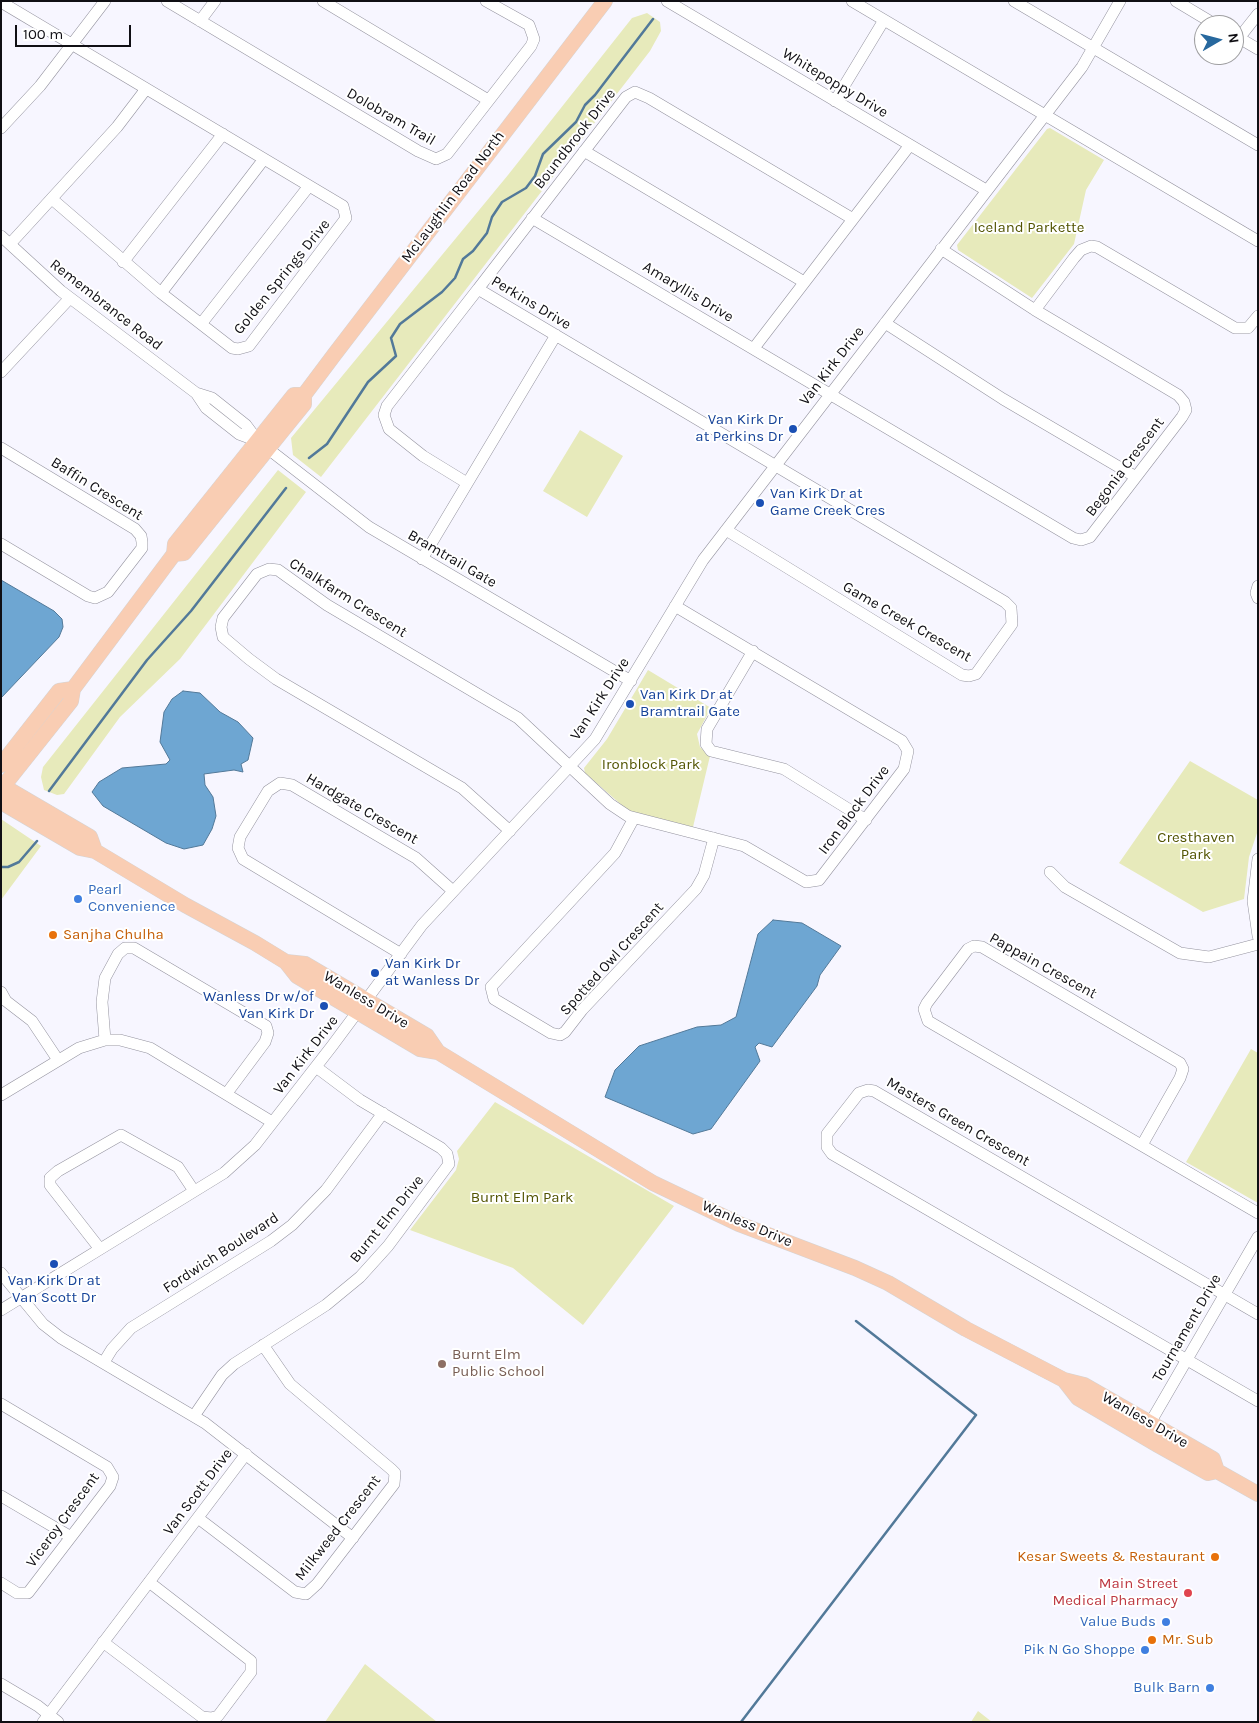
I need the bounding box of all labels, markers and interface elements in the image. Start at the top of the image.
scale bar [18,15,134,47]
north arrow [1194,15,1244,65]
text: 100 m [23,25,63,43]
text: N [1224,32,1242,44]
street label: Whitepoppy Drive [779,44,891,122]
street label: Dolobram Trail [343,84,439,150]
street label: Boundbrook Drive [530,85,620,193]
street label: McLaughlin Road North [398,128,508,266]
street label: Golden Springs Drive [230,216,334,338]
park label: Iceland Parkette [974,219,1084,237]
street label: Remembrance Road [46,255,166,355]
street label: Amaryllis Drive [639,258,737,326]
street label: Perkins Drive [488,272,574,334]
street label: Van Kirk Drive [796,323,868,409]
place label: Van Kirk Dr at Perkins Dr [695,411,783,446]
street label: Begonia Crescent [1082,414,1168,520]
marker: Van Kirk Dr at Perkins Dr [787,423,799,435]
street label: Baffin Crescent [48,453,146,525]
place label: Van Kirk Dr at Game Creek Cres [770,485,885,520]
marker: Van Kirk Dr at Game Creek Cres [754,497,766,509]
street label: Bramtrail Gate [404,526,500,592]
street label: Chalkfarm Crescent [286,554,410,642]
street label: Game Creek Crescent [839,578,975,666]
street label: Van Kirk Drive [567,654,633,744]
place label: Van Kirk Dr at Bramtrail Gate [640,686,740,721]
marker: Van Kirk Dr at Bramtrail Gate [624,698,636,710]
park label: Ironblock Park [602,756,700,774]
street label: Iron Block Drive [815,762,893,858]
street label: Hardgate Crescent [303,770,421,848]
park label: Cresthaven Park [1157,829,1235,864]
place label: Pearl Convenience [88,881,175,916]
marker: Pearl Convenience [72,893,84,905]
street label: Spotted Owl Crescent [556,899,668,1019]
place label: Sanjha Chulha [63,926,164,944]
marker: Sanjha Chulha [47,929,59,941]
street label: Pappain Crescent [986,929,1100,1003]
place label: Van Kirk Dr at Wanless Dr [385,955,479,990]
street label: Wanless Drive [320,967,412,1033]
marker: Van Kirk Dr at Wanless Dr [369,967,381,979]
place label: Wanless Dr w/of Van Kirk Dr [203,988,314,1023]
marker: Wanless Dr w/of Van Kirk Dr [318,1000,330,1012]
street label: Van Kirk Drive [270,1012,342,1098]
street label: Masters Green Crescent [883,1074,1033,1170]
street label: Burnt Elm Drive [346,1172,428,1266]
park label: Burnt Elm Park [471,1189,573,1207]
street label: Wanless Drive [699,1197,795,1251]
street label: Fordwich Boulevard [160,1209,282,1297]
marker: Van Kirk Dr at Van Scott Dr [48,1258,60,1270]
street label: Tournament Drive [1149,1271,1225,1385]
place label: Van Kirk Dr at Van Scott Dr [8,1272,100,1307]
place label: Burnt Elm Public School [452,1346,545,1381]
marker: Burnt Elm Public School [436,1358,448,1370]
street label: Wanless Drive [1099,1388,1191,1452]
street label: Van Scott Drive [160,1445,236,1539]
street label: Viceroy Crescent [23,1469,103,1571]
street label: Milkweed Crescent [291,1472,385,1584]
place label: Kesar Sweets & Restaurant [1017,1548,1205,1566]
marker: Kesar Sweets & Restaurant [1209,1551,1221,1563]
place label: Main Street Medical Pharmacy [1052,1575,1178,1610]
marker: Main Street Medical Pharmacy [1182,1587,1194,1599]
place label: Value Buds [1080,1613,1156,1631]
marker: Value Buds [1160,1616,1172,1628]
place label: Mr. Sub [1162,1631,1213,1649]
marker: Mr. Sub [1146,1634,1158,1646]
place label: Pik N Go Shoppe [1023,1641,1135,1659]
marker: Pik N Go Shoppe [1139,1644,1151,1656]
place label: Bulk Barn [1133,1679,1200,1697]
marker: Bulk Barn [1204,1682,1216,1694]

